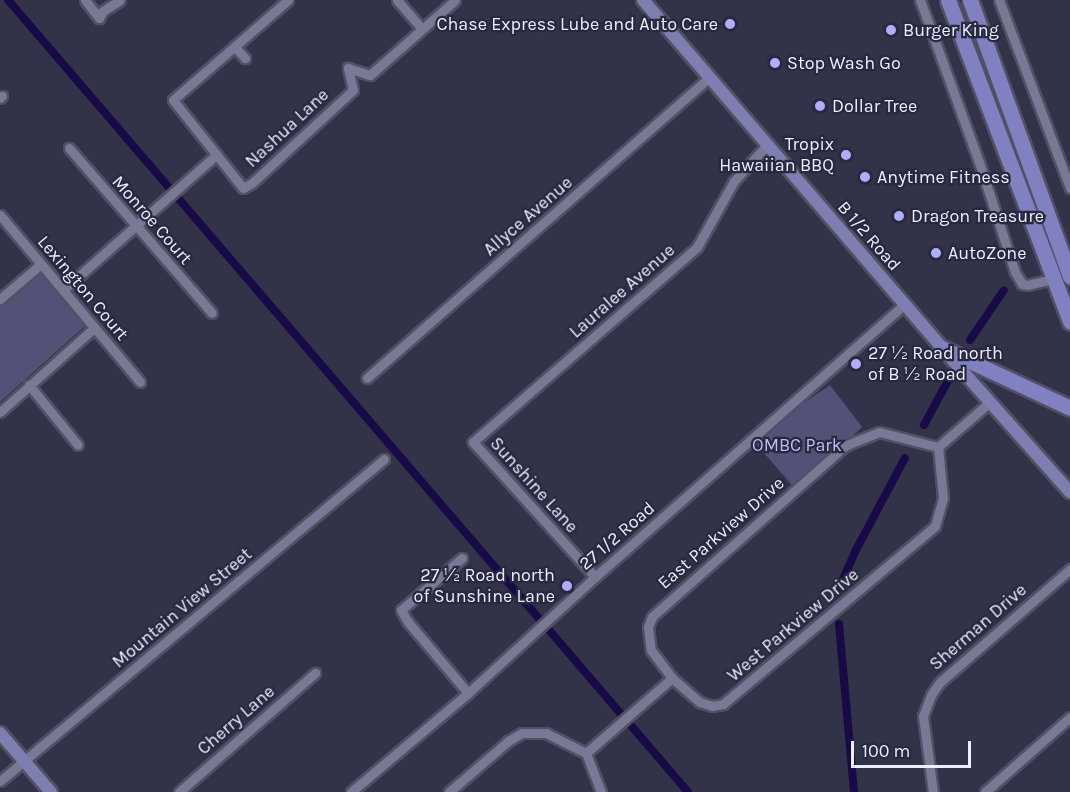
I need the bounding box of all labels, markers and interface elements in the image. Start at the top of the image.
place label: Chase Express Lube and Auto Care [436,13,718,35]
marker: Chase Express Lube and Auto Care [723,17,737,31]
place label: Burger King [903,19,999,41]
marker: Burger King [884,23,898,37]
place label: Stop Wash Go [787,52,901,74]
marker: Stop Wash Go [768,56,782,70]
street label: Nashua Lane [241,84,333,172]
place label: Dollar Tree [832,95,917,117]
marker: Dollar Tree [813,99,827,113]
place label: Tropix Hawaiian BBQ [719,134,834,176]
marker: Tropix Hawaiian BBQ [839,148,853,162]
place label: Anytime Fitness [877,166,1010,188]
marker: Anytime Fitness [858,170,872,184]
street label: Monroe Court [107,171,197,269]
street label: Allyce Avenue [479,171,577,261]
street label: B 1/2 Road [833,197,905,275]
place label: Dragon Treasure [911,205,1044,227]
marker: Dragon Treasure [892,209,906,223]
street label: Lexington Court [33,231,133,345]
street label: Lauralee Avenue [565,239,679,343]
place label: AutoZone [948,242,1026,264]
marker: AutoZone [929,246,943,260]
place label: 27 ½ Road north of B ½ Road [868,343,1003,386]
marker: 27 ½ Road north of B ½ Road [849,357,863,371]
street label: Sunshine Lane [485,433,583,537]
park label: OMBC Park [752,434,842,456]
street label: East Parkview Drive [654,472,788,594]
street label: 27 1/2 Road [575,497,659,575]
street label: Mountain View Street [108,543,256,673]
street label: West Parkview Drive [723,564,863,686]
place label: 27 ½ Road north of Sunshine Lane [414,565,555,608]
marker: 27 ½ Road north of Sunshine Lane [560,579,574,593]
street label: Sherman Drive [925,579,1031,675]
street label: Cherry Lane [193,681,279,759]
scale bar [854,729,974,767]
text: 100 m [862,740,910,762]

